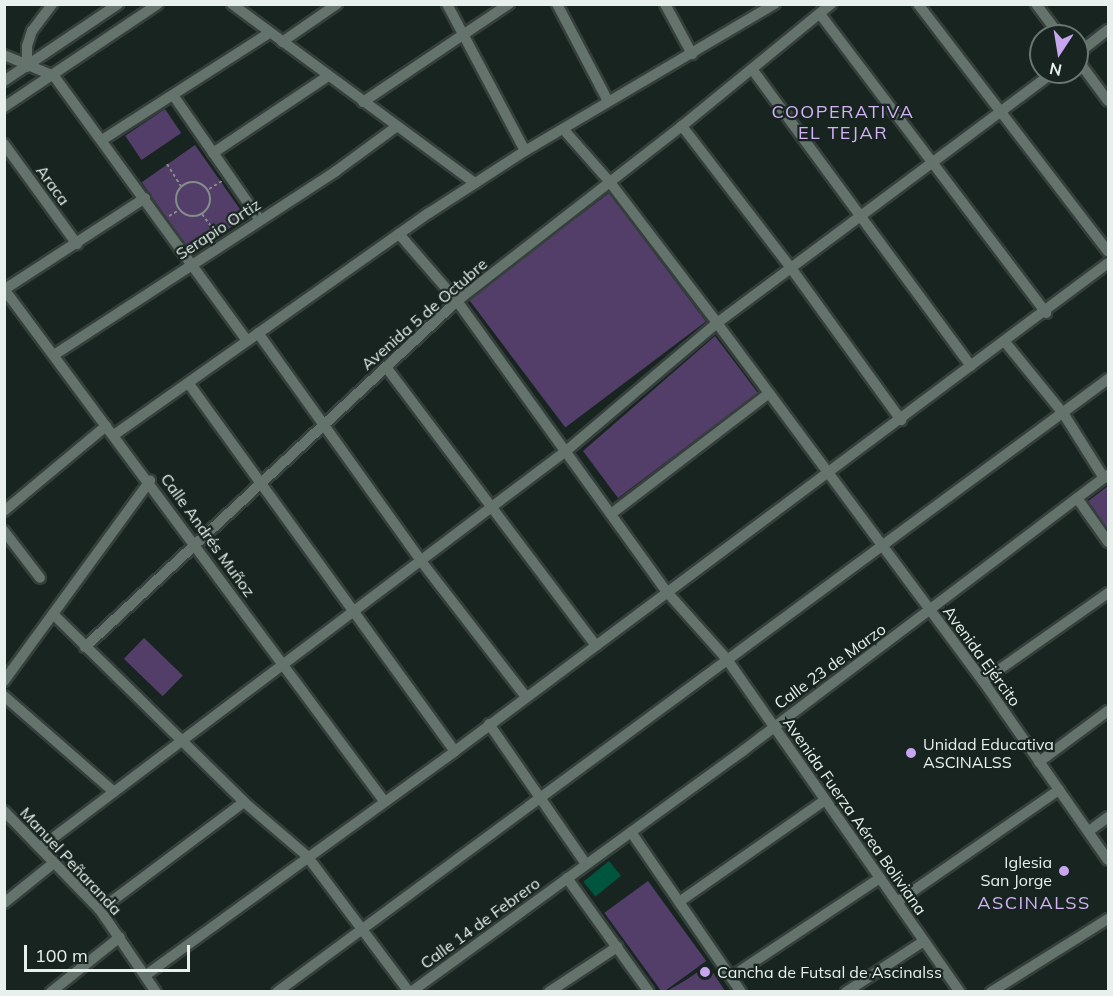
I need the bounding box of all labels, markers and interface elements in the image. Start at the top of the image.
north arrow [1029,24,1089,84]
text: N [1048,59,1064,81]
district label: COOPERATIVA EL TEJAR [772,102,914,144]
street label: Araca [32,161,74,209]
street label: Serapio Ortiz [172,195,264,263]
street label: Avenida 5 de Octubre [357,254,491,374]
street label: Calle Andrés Muñoz [157,470,259,600]
street label: Avenida Ejército [939,602,1025,710]
street label: Calle 23 de Marzo [771,619,889,713]
street label: Avenida Fuerza Aérea Boliviana [779,714,931,918]
place label: Unidad Educativa ASCINALSS [923,734,1054,772]
marker: Unidad Educativa ASCINALSS [904,746,918,760]
street label: Manuel Peñaranda [16,803,126,919]
place label: Iglesia San Jorge [980,852,1052,890]
marker: Iglesia San Jorge [1057,864,1071,878]
street label: Calle 14 de Febrero [417,873,543,973]
district label: ASCINALSS [977,892,1091,914]
scale bar [27,933,194,971]
text: 100 m [35,944,88,967]
place label: Cancha de Futsal de Ascinalss [717,962,942,982]
marker: Cancha de Futsal de Ascinalss [698,965,712,979]

